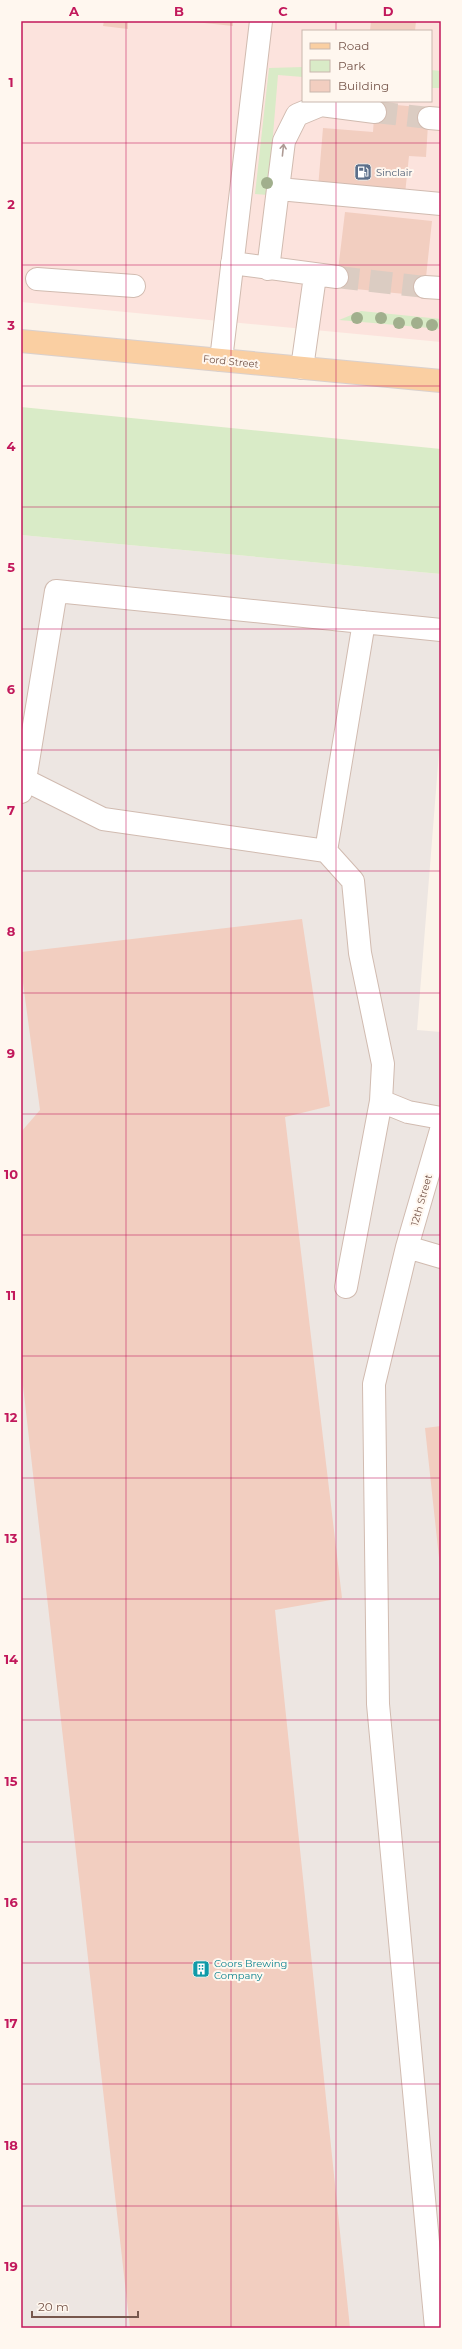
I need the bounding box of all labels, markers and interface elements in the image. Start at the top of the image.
text: A [68,3,80,19]
text: B [174,3,184,19]
text: C [278,3,288,19]
text: D [383,3,394,19]
legend [302,30,432,102]
text: Road [338,38,369,53]
text: Park [338,58,366,73]
text: 1 [8,74,14,90]
text: Building [338,78,389,93]
one-way arrow [279,144,287,157]
fuel station icon: Sinclair [353,162,373,182]
place label: Sinclair [376,166,412,179]
text: 2 [7,196,15,212]
text: 3 [6,317,15,333]
street label: Ford Street [202,352,259,371]
text: 4 [7,438,16,454]
text: 5 [7,559,15,575]
text: 6 [7,681,16,697]
text: 7 [7,802,15,818]
text: 8 [7,923,16,939]
text: 9 [7,1045,15,1061]
text: 10 [4,1166,18,1182]
street label: 12th Street [408,1173,435,1227]
text: 11 [6,1287,16,1303]
text: 12 [5,1409,18,1425]
text: 13 [5,1530,18,1546]
text: 14 [4,1651,18,1667]
text: 15 [5,1773,18,1789]
text: 16 [4,1894,18,1910]
place label: Coors Brewing Company [214,1957,287,1982]
building icon: Coors Brewing Company [191,1959,211,1979]
text: 17 [4,2015,18,2031]
text: 18 [4,2137,18,2153]
text: 19 [4,2258,18,2274]
scale bar [32,2293,138,2319]
text: 20 m [38,2299,69,2314]

